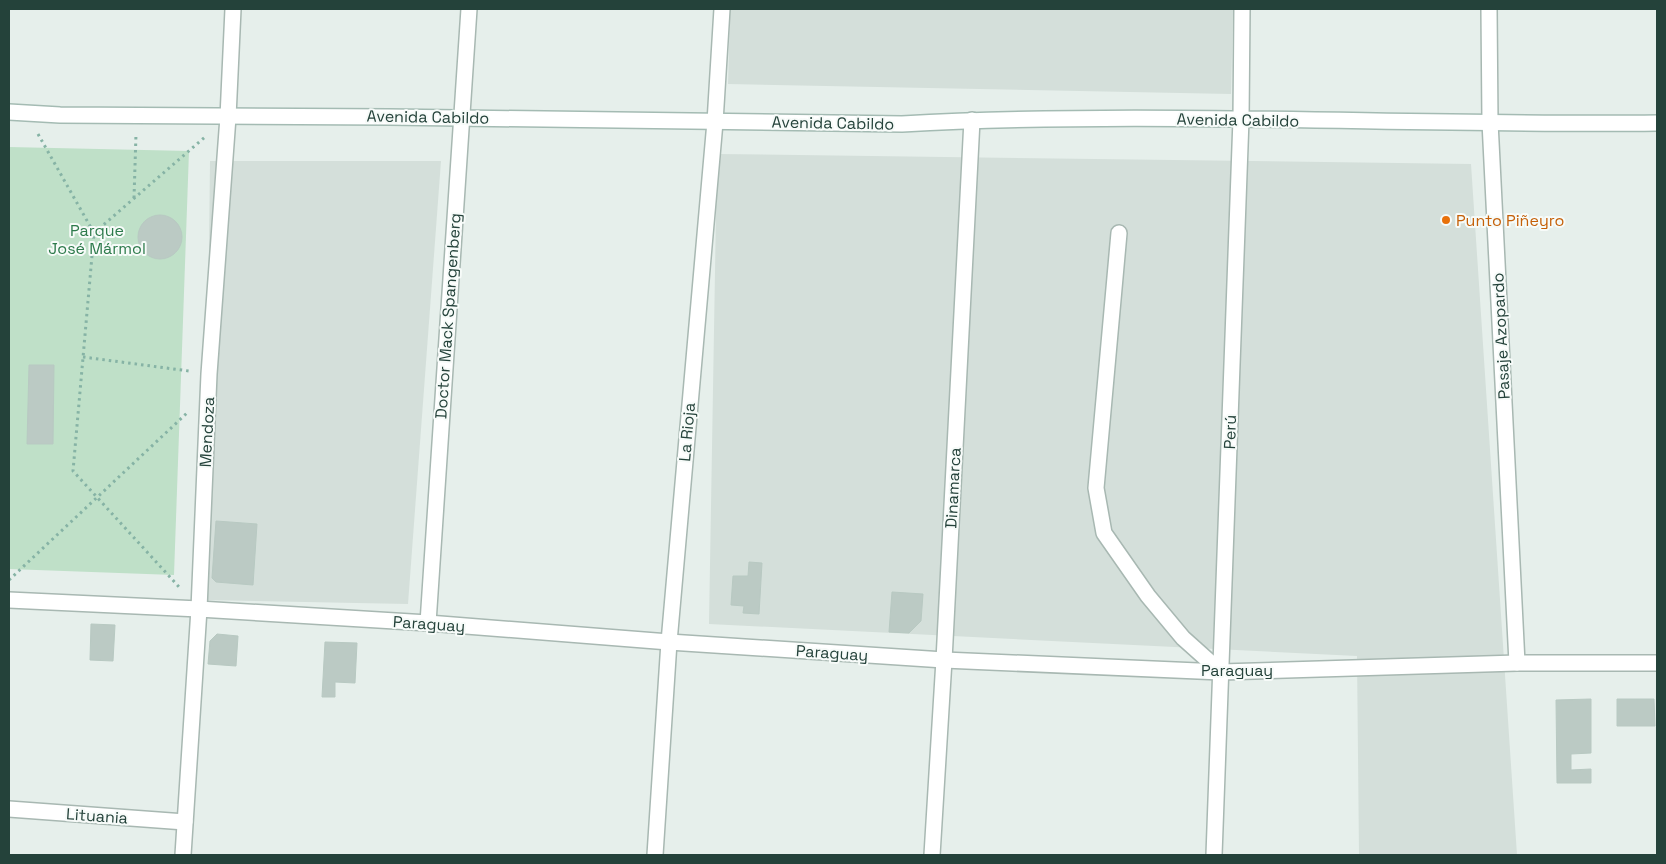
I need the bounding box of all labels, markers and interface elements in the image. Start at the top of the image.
street label: Avenida Cabildo [366,105,490,129]
street label: Avenida Cabildo [1176,108,1300,132]
street label: Avenida Cabildo [771,111,895,135]
place label: Punto Piñeyro [1456,210,1564,231]
street label: Doctor Mack Spangenberg [430,212,466,420]
marker: Punto Piñeyro [1440,214,1452,226]
park label: Parque José Mármol [48,220,146,259]
street label: Pasaje Azopardo [1487,272,1515,400]
street label: Mendoza [195,396,219,468]
street label: La Rioja [674,402,700,462]
street label: Perú [1219,414,1241,450]
street label: Dinamarca [940,447,966,529]
street label: Paraguay [392,611,466,637]
street label: Paraguay [795,640,869,666]
street label: Paraguay [1201,660,1273,681]
street label: Lituania [65,803,129,829]

